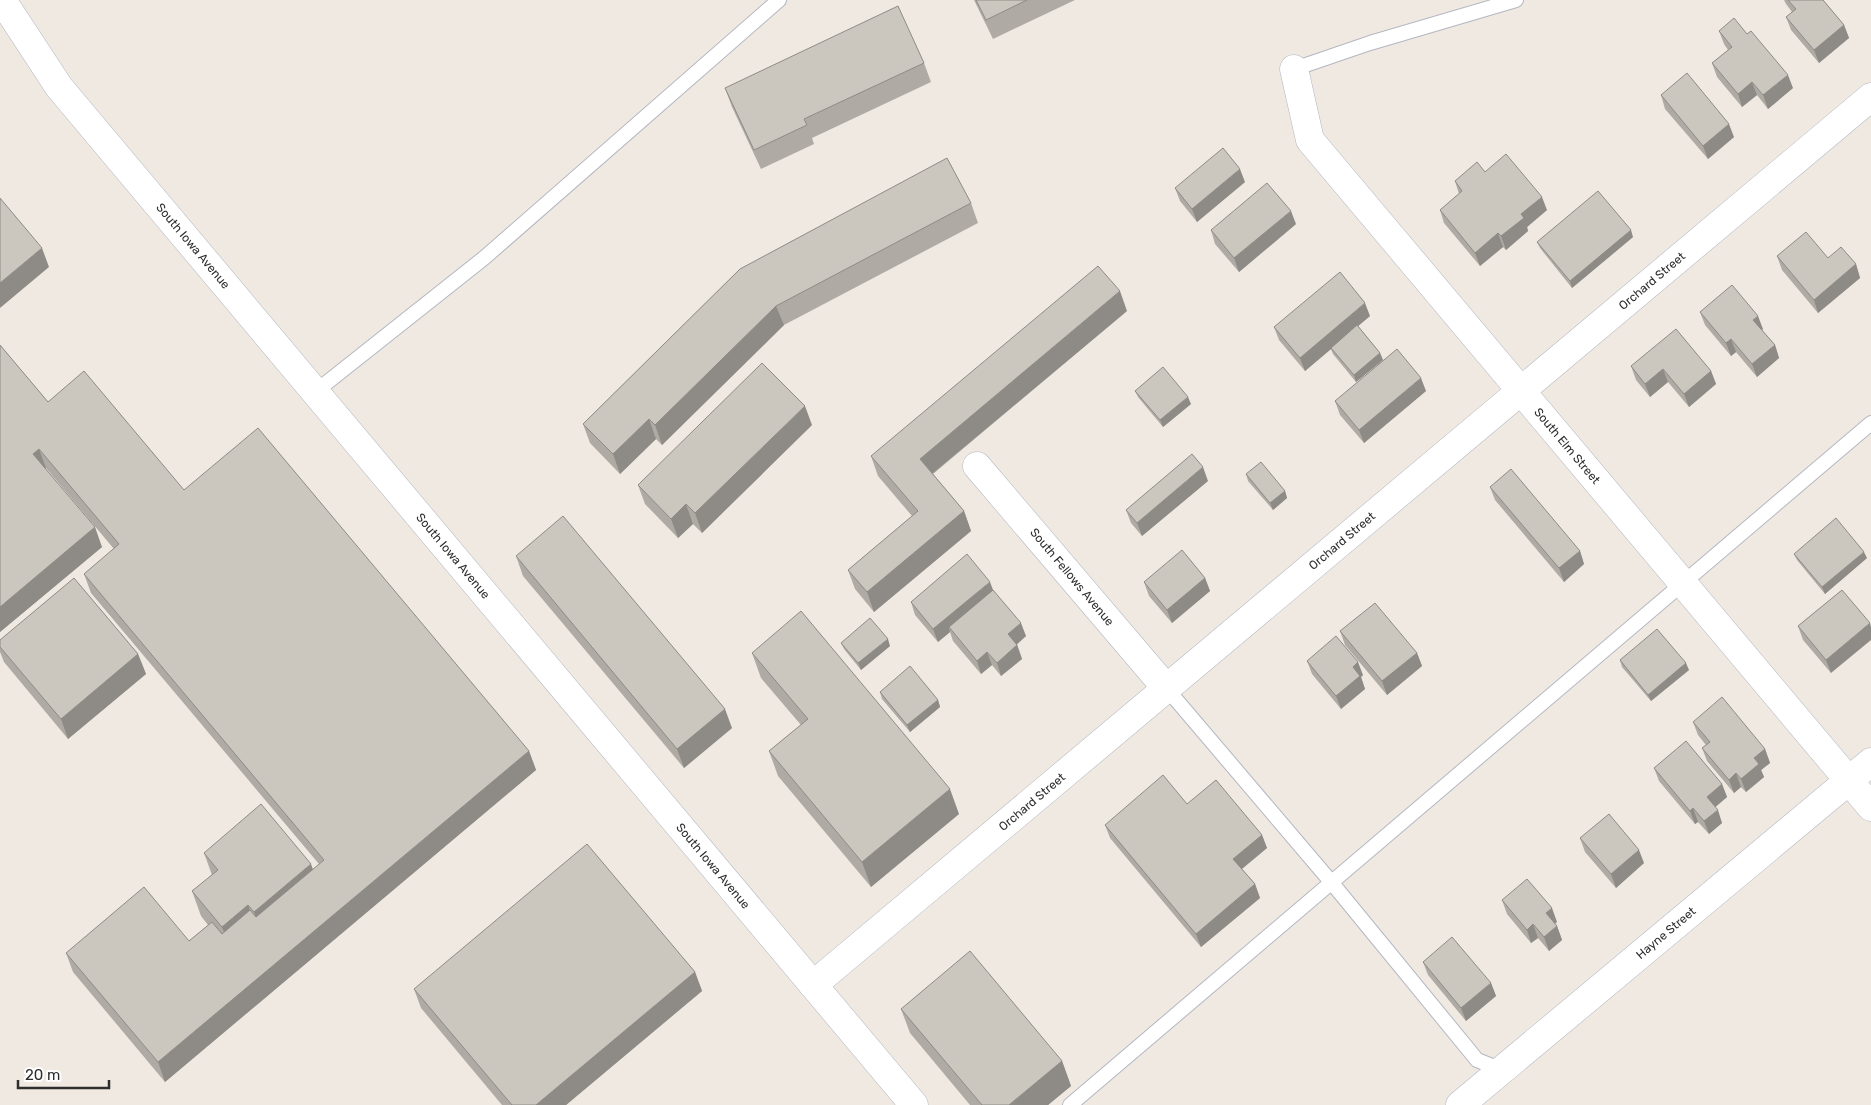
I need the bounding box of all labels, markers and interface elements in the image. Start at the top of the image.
street label: South Iowa Avenue [153,200,233,292]
street label: Orchard Street [1616,249,1688,313]
street label: South Elm Street [1531,405,1603,487]
street label: Orchard Street [1306,509,1378,573]
street label: South Iowa Avenue [413,510,493,602]
street label: South Fellows Avenue [1027,525,1117,629]
street label: Orchard Street [996,770,1068,834]
street label: South Iowa Avenue [673,820,753,912]
street label: Hayne Street [1633,904,1699,962]
scale bar [18,1058,109,1090]
text: 20 m [25,1066,60,1084]

